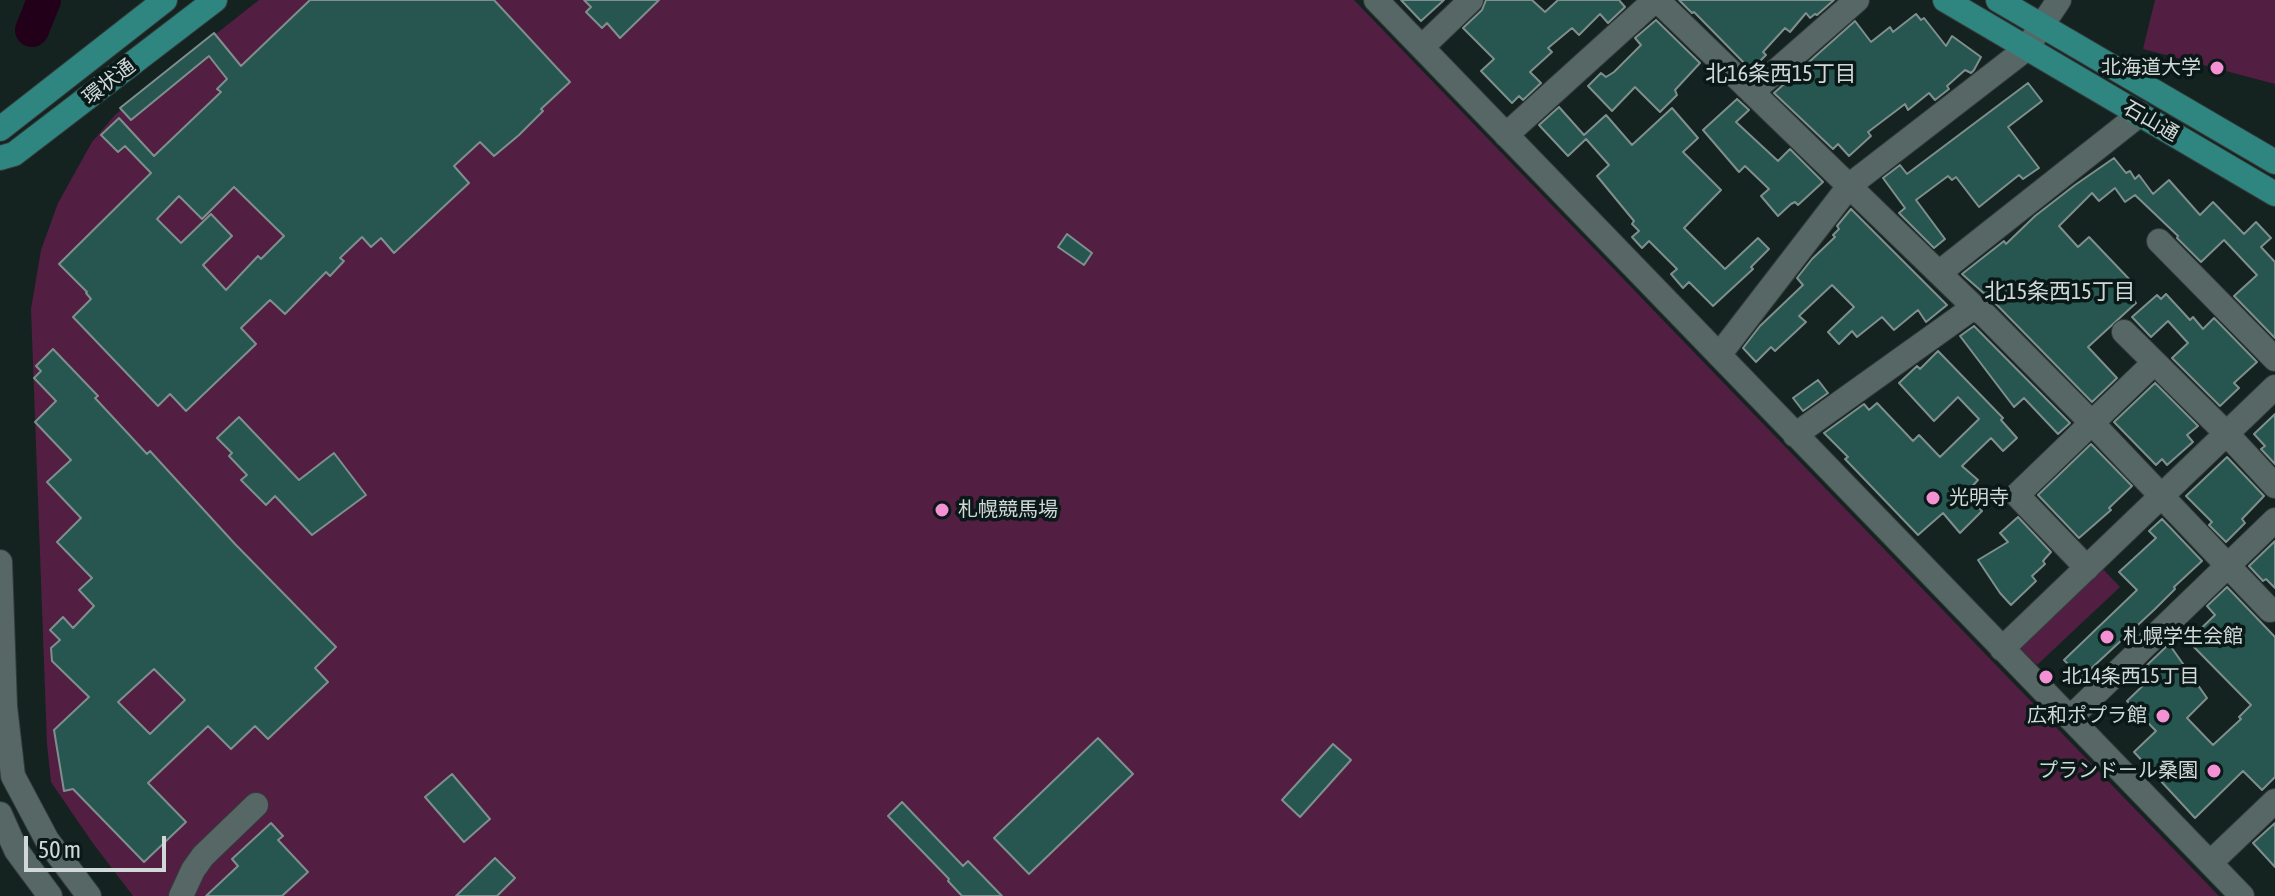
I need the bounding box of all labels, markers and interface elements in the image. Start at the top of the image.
street label: 環状通 [78,54,140,110]
place label: 北海道大学 [2101,56,2201,80]
marker: 北海道大学 [2208,59,2226,77]
district label: 北16条西15丁目 [1705,61,1857,87]
street label: 石山通 [2119,96,2183,146]
district label: 北15条西15丁目 [1984,279,2136,305]
place label: 光明寺 [1949,486,2009,510]
marker: 光明寺 [1924,489,1942,507]
place label: 札幌競馬場 [958,498,1058,522]
marker: 札幌競馬場 [933,501,951,519]
place label: 札幌学生会館 [2123,625,2243,649]
marker: 札幌学生会館 [2098,628,2116,646]
place label: 北14条西15丁目 [2062,665,2200,689]
marker: 北14条西15丁目 [2037,668,2055,686]
place label: 広和ポプラ館 [2027,704,2147,728]
marker: 広和ポプラ館 [2154,707,2172,725]
place label: プランドール桑園 [2038,759,2198,783]
marker: プランドール桑園 [2205,762,2223,780]
scale bar [28,820,170,870]
text: 50 m [38,836,81,863]

